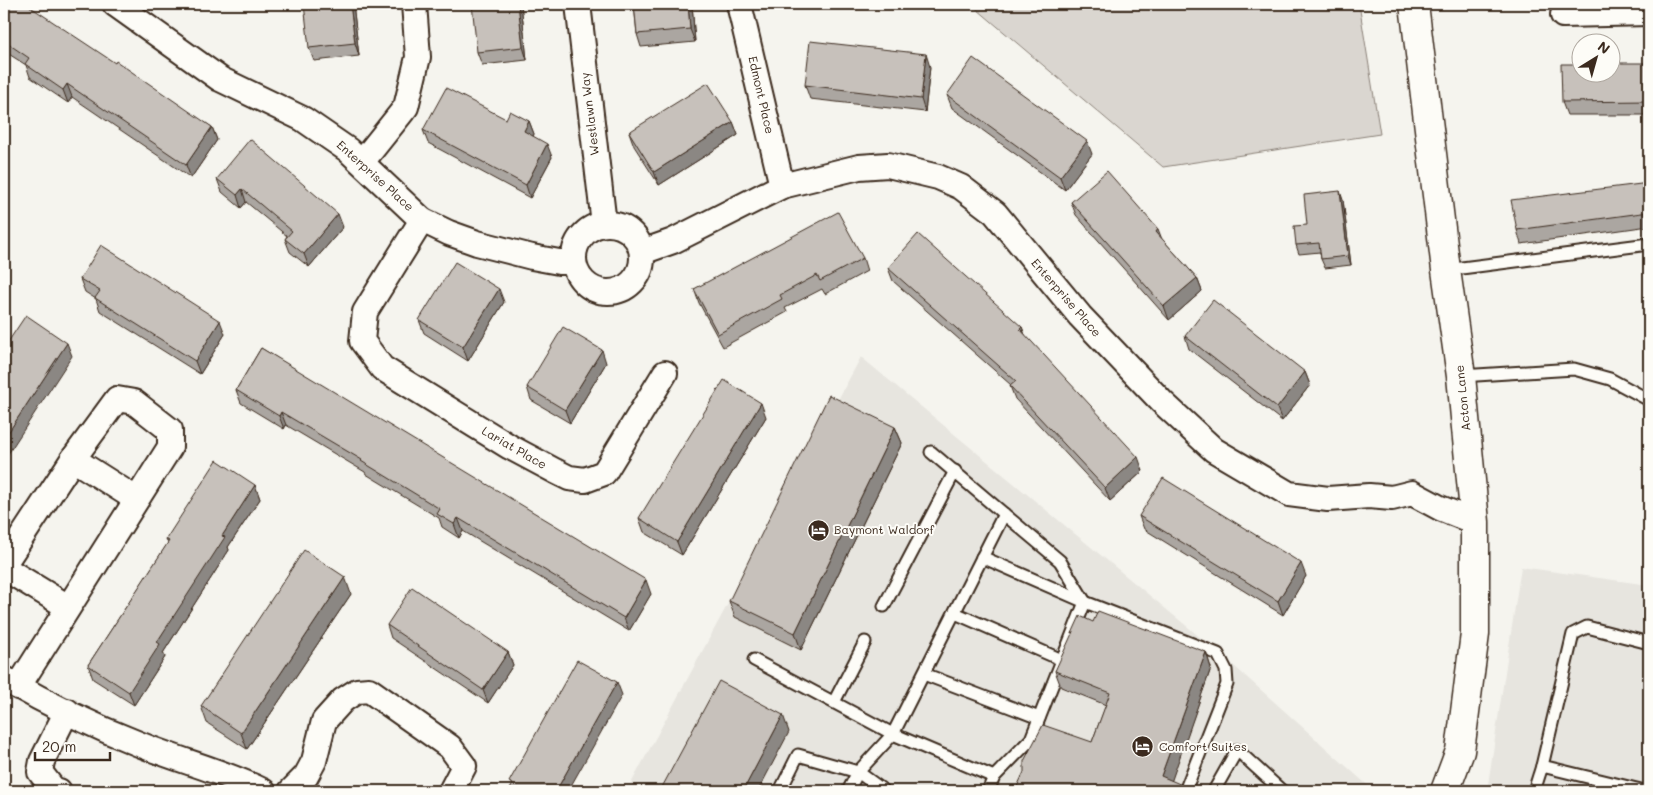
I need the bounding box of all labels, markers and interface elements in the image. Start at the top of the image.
north arrow [1570,32,1620,82]
text: N [1594,36,1614,58]
street label: Edmont Place [745,54,779,135]
street label: Westlawn Way [576,72,602,157]
street label: Enterprise Place [334,136,418,214]
street label: Enterprise Place [1028,255,1105,340]
street label: Acton Lane [1451,364,1473,432]
street label: Lariat Place [479,422,550,472]
hotel icon: Baymont Waldorf [806,518,830,542]
place label: Baymont Waldorf [834,521,934,537]
scale bar [35,730,110,762]
hotel icon: Comfort Suites [1131,735,1155,759]
text: 20 m [42,736,76,756]
place label: Comfort Suites [1159,738,1247,754]

